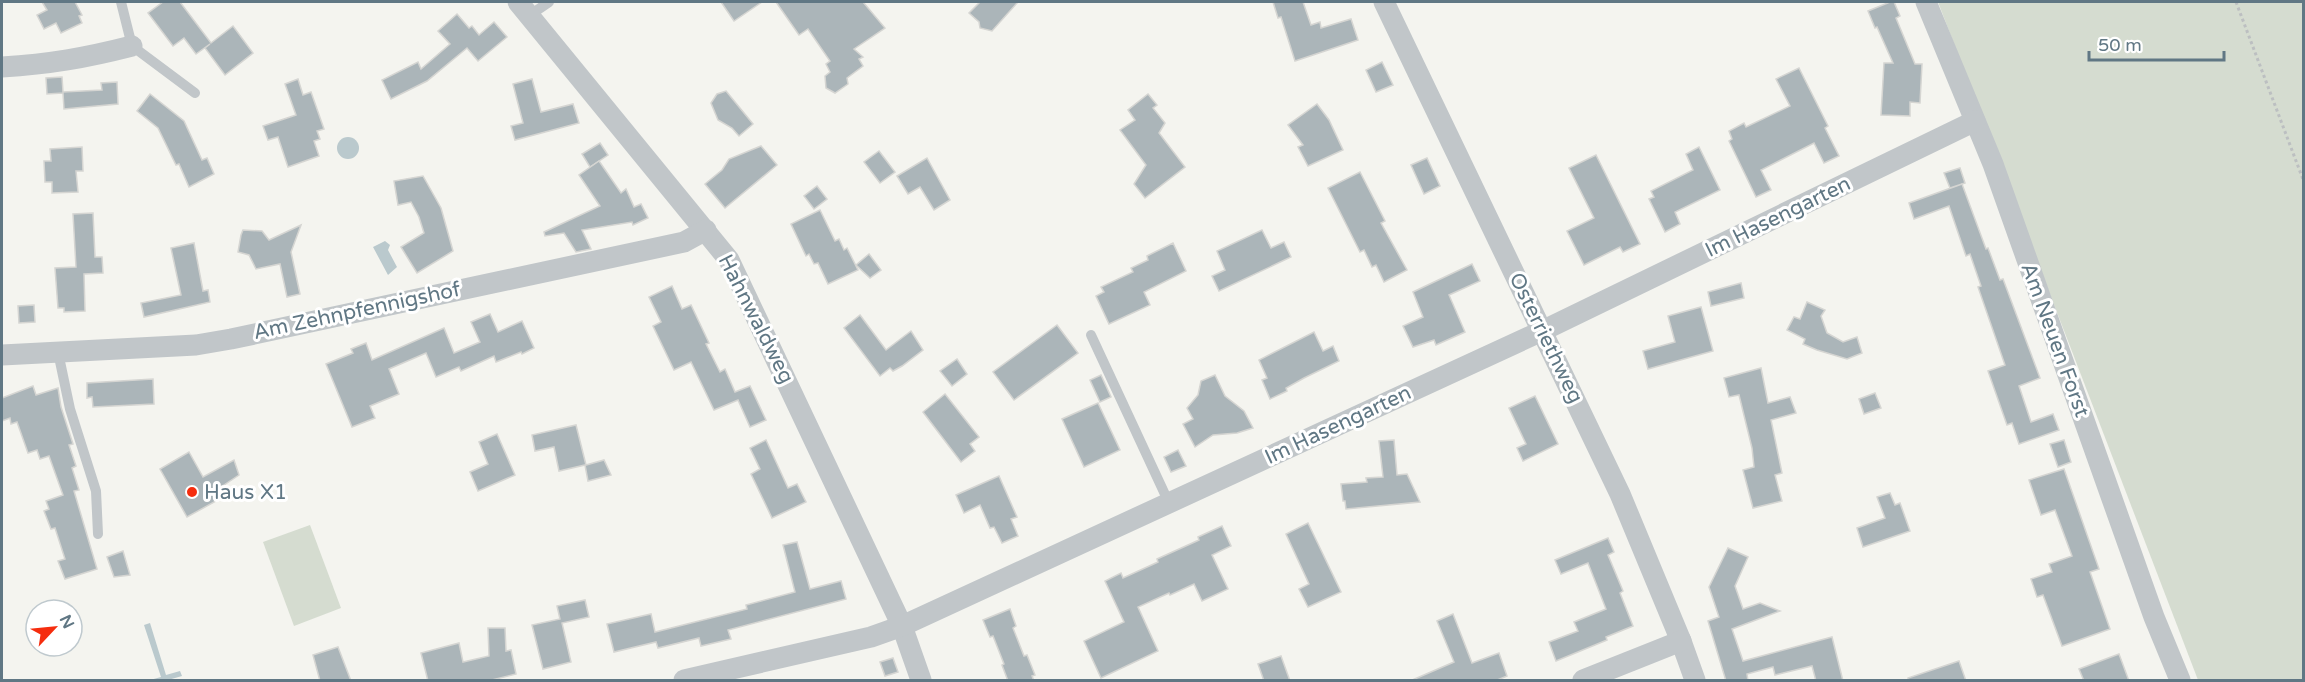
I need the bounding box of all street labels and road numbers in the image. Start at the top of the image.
street label: Im Hasengarten [1701,171,1855,263]
street label: Hahnwaldweg [713,250,799,388]
street label: Am Neuen Forst [2015,259,2095,421]
street label: Osterriethweg [1504,269,1588,407]
street label: Am Zehnpfennigshof [251,277,463,345]
street label: Im Hasengarten [1261,380,1415,470]

